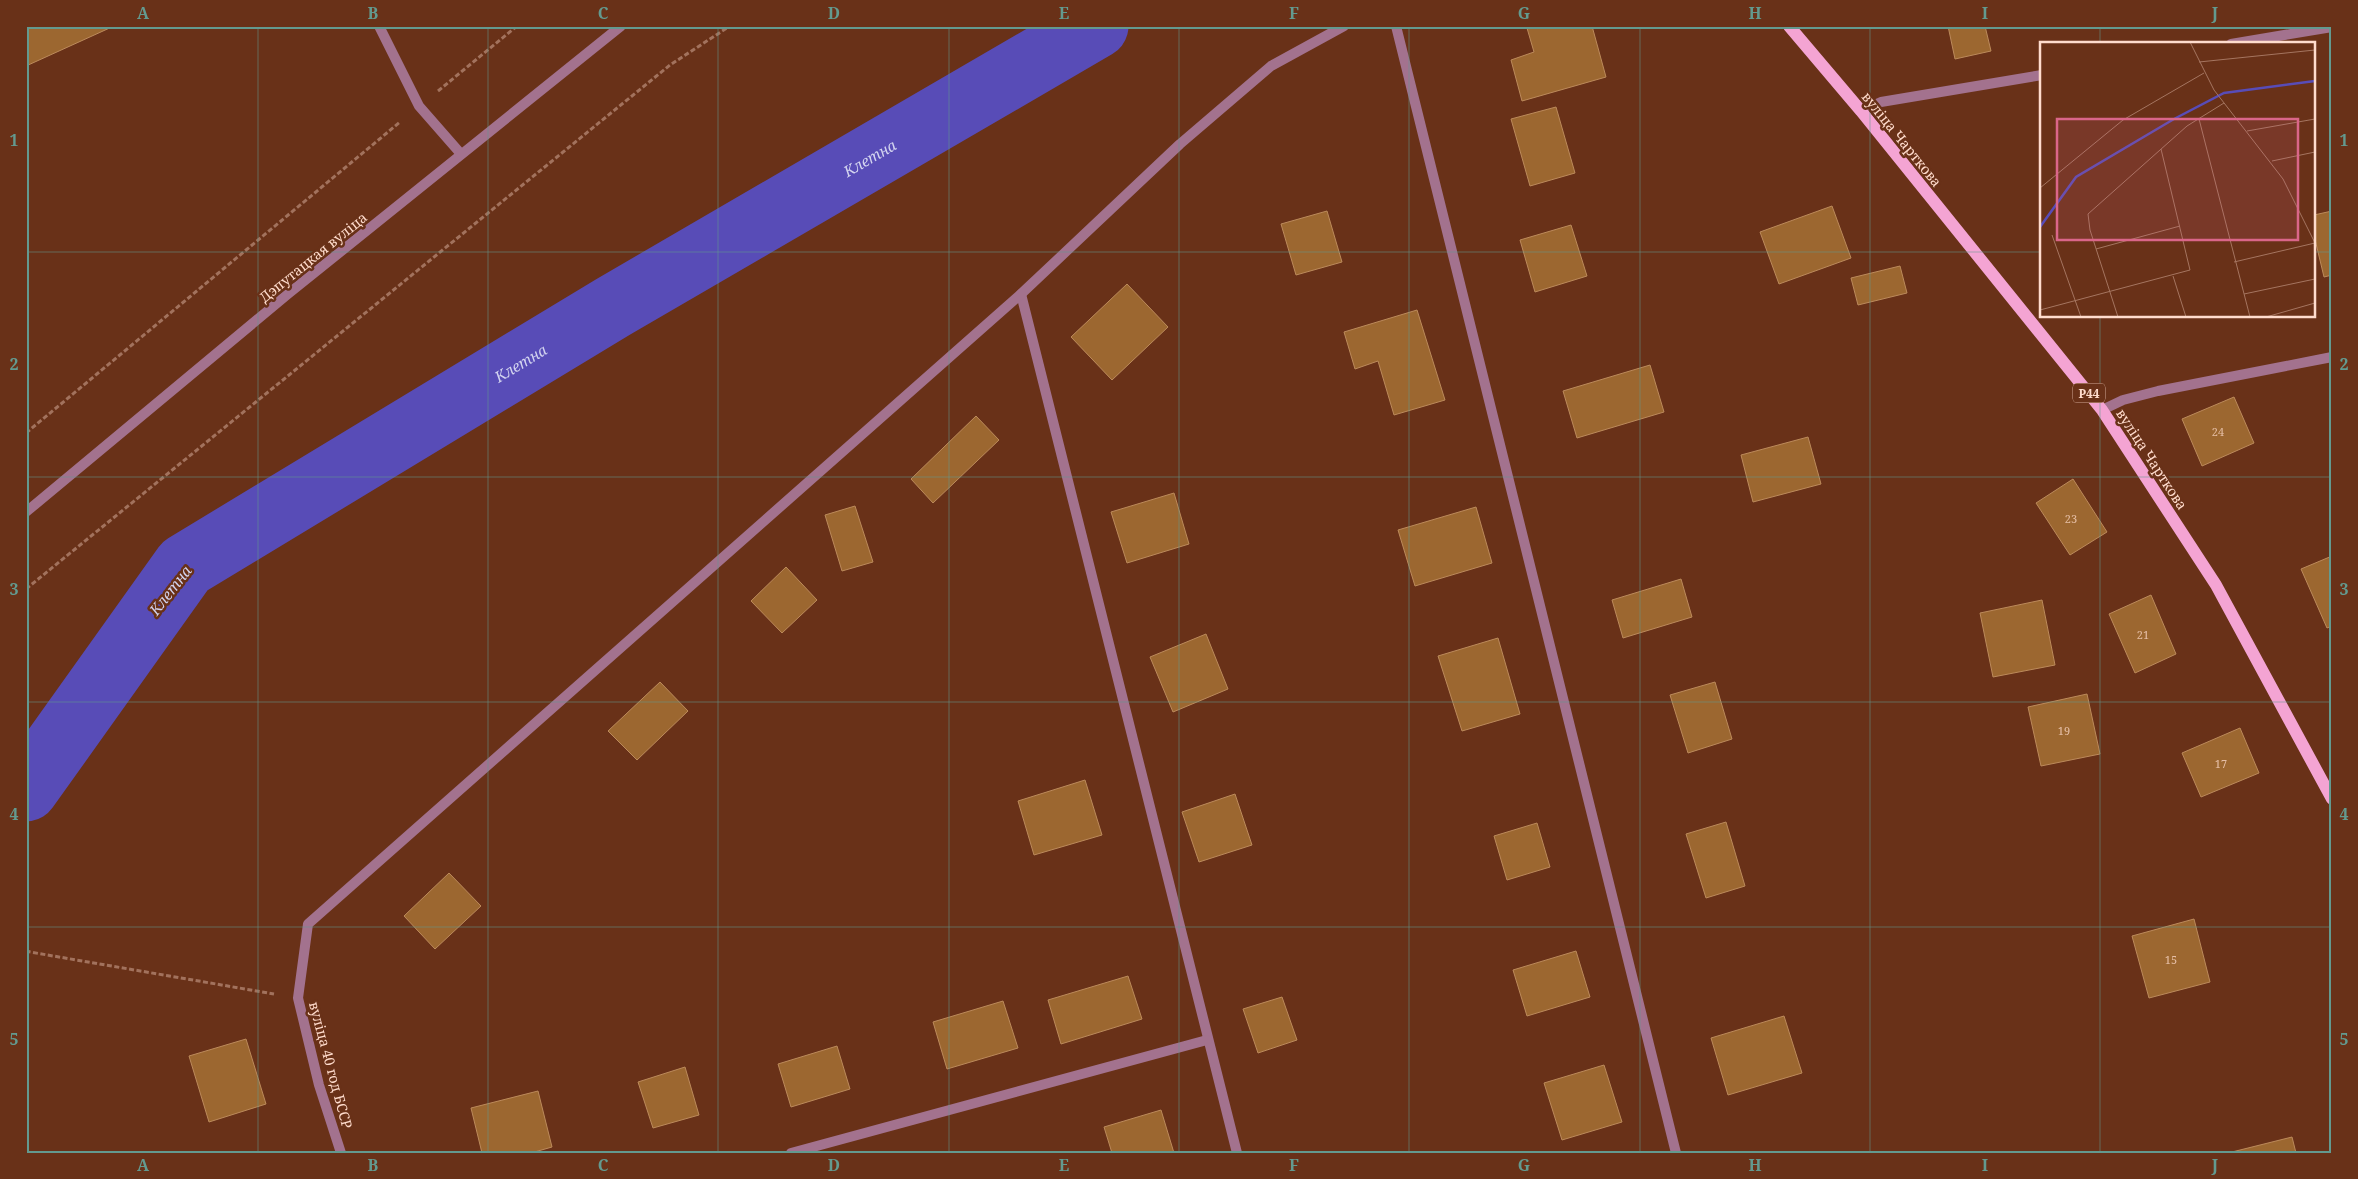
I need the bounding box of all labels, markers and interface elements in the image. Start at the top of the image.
text: A [137,2,150,24]
text: B [368,2,379,24]
text: C [598,2,609,24]
text: D [828,2,840,24]
text: E [1059,2,1069,24]
text: F [1289,2,1299,24]
text: G [1518,2,1530,24]
text: H [1748,2,1762,24]
text: I [1982,2,1988,24]
text: J [2211,2,2219,24]
inset map [2040,42,2316,318]
street label: вуліца Чарткова [1858,88,1946,190]
text: 1 [9,129,19,151]
text: 1 [2339,129,2349,151]
water label: Клетна [839,134,900,181]
street label: Дэпутацкая вуліца [255,208,371,306]
water label: Клетна [490,339,551,387]
text: 2 [9,353,19,375]
text: 2 [2339,353,2349,375]
road number: Р44 [2073,383,2105,402]
street label: вуліца Чарткова [2112,405,2192,513]
house number: 24 [2212,424,2224,439]
house number: 23 [2065,511,2077,526]
water label: Клетна [144,561,196,620]
text: 3 [9,578,19,600]
text: 3 [2339,578,2349,600]
house number: 21 [2137,627,2149,642]
house number: 19 [2058,723,2070,738]
house number: 17 [2215,756,2227,771]
text: 4 [9,803,19,825]
text: 4 [2339,803,2349,825]
house number: 15 [2165,952,2177,967]
street label: вуліца 40 год БССР [305,999,357,1131]
text: 5 [9,1028,19,1050]
text: 5 [2339,1028,2349,1050]
text: A [137,1154,150,1176]
text: B [368,1154,379,1176]
text: C [598,1154,609,1176]
text: D [828,1154,840,1176]
text: E [1059,1154,1069,1176]
text: F [1289,1154,1299,1176]
text: G [1518,1154,1530,1176]
text: H [1748,1154,1762,1176]
text: I [1982,1154,1988,1176]
text: J [2211,1154,2219,1176]

